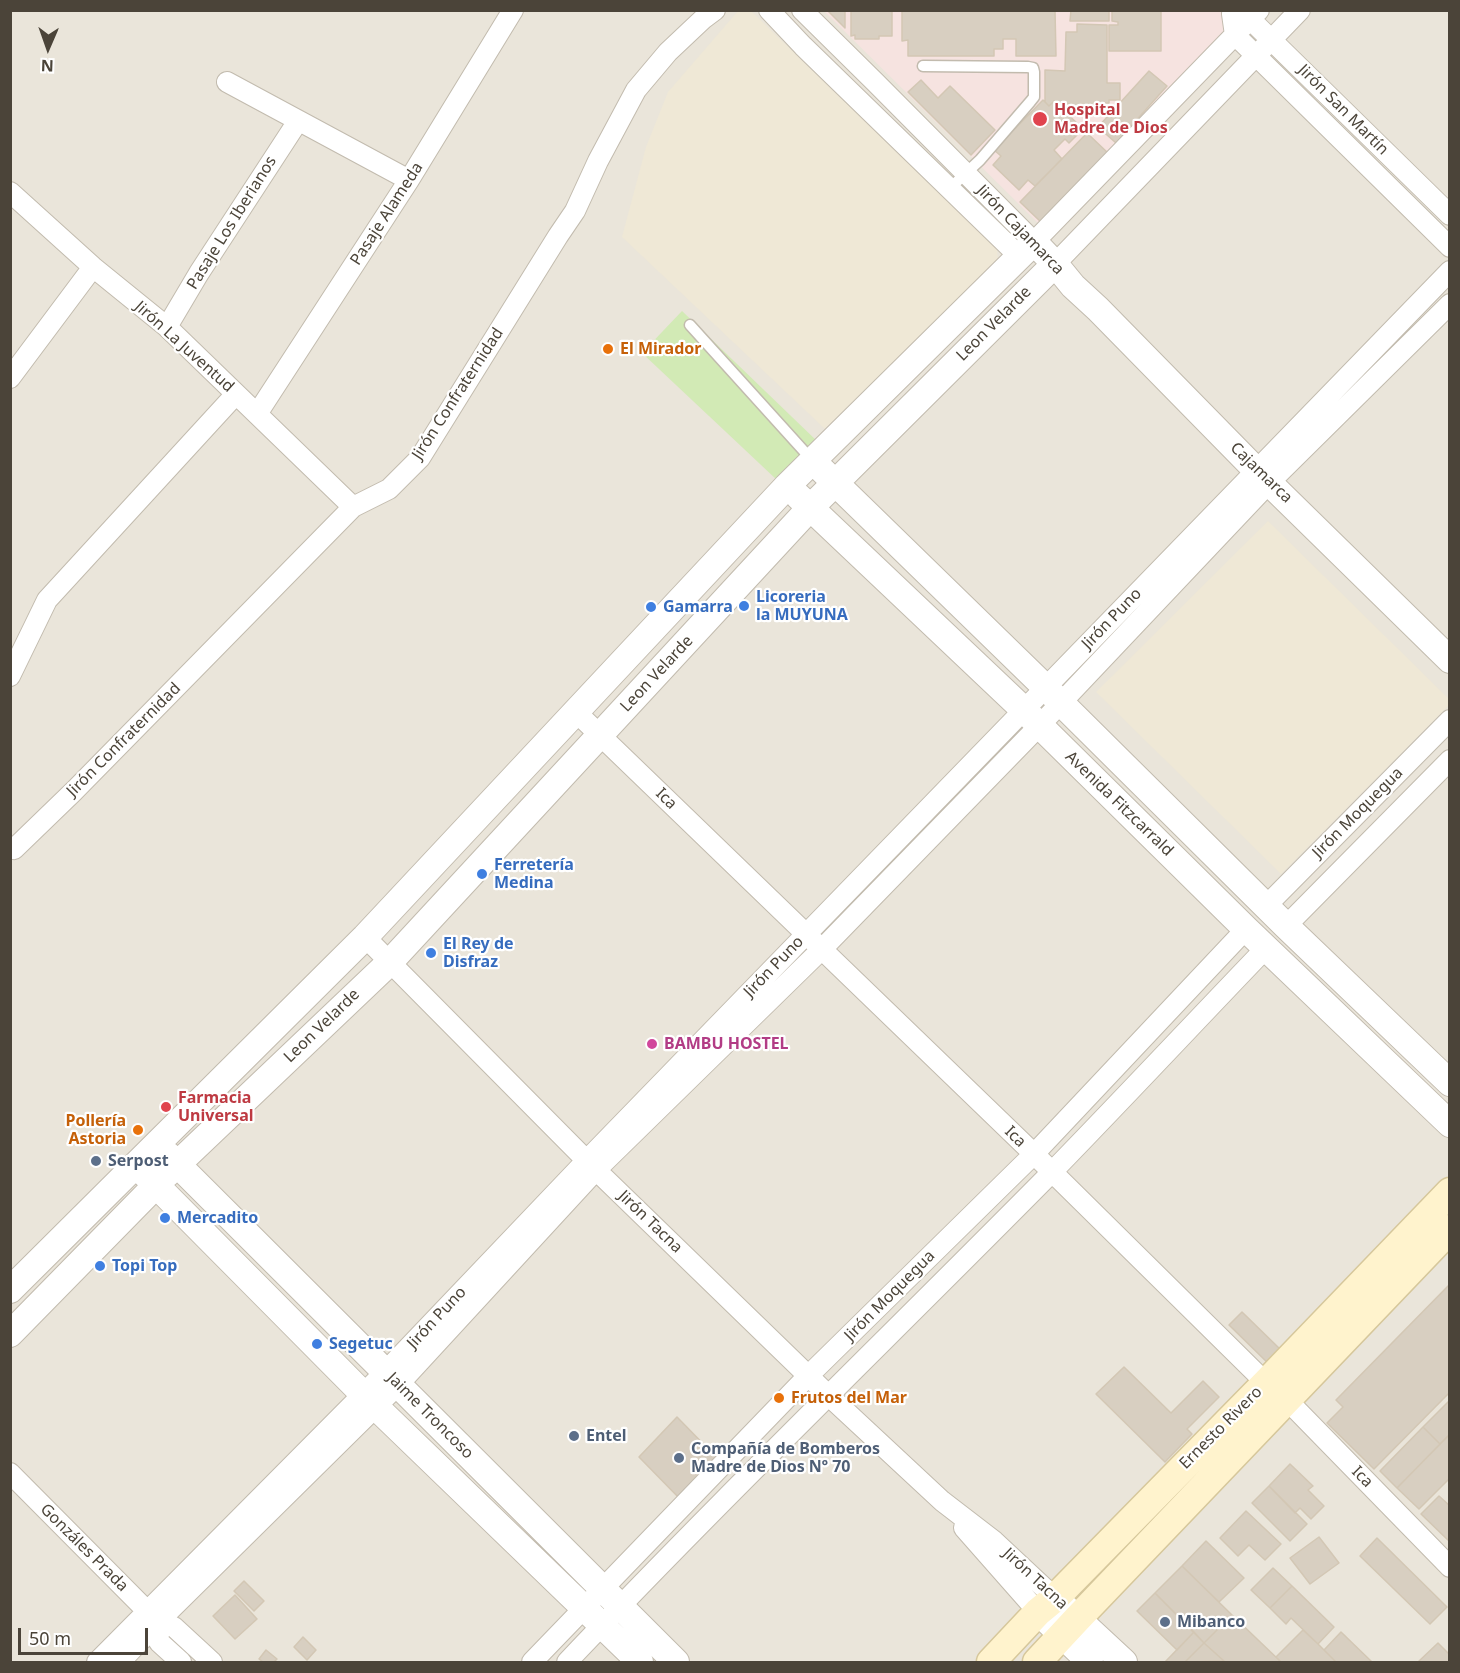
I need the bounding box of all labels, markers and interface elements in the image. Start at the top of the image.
north arrow [18,18,78,78]
text: N [40,55,54,77]
street label: Jirón San Martín [1294,61,1392,159]
place label: Hospital Madre de Dios [1054,100,1168,138]
marker: Hospital Madre de Dios [1031,110,1049,128]
street label: Pasaje Los Iberianos [183,153,281,293]
street label: Pasaje Alameda [347,159,427,269]
street label: Jirón Cajamarca [972,181,1068,279]
street label: Leon Velarde [953,283,1035,365]
street label: Jirón La Juventud [130,297,238,397]
street label: Jirón Confraternidad [408,325,508,463]
place label: El Mirador [620,339,701,359]
marker: El Mirador [601,342,615,356]
street label: Cajamarca [1226,439,1296,507]
street label: Jirón Puno [1078,584,1146,654]
place label: Licoreria la MUYUNA [756,587,848,625]
place label: Gamarra [663,597,733,617]
marker: Licoreria la MUYUNA [737,599,751,613]
marker: Gamarra [644,600,658,614]
street label: Leon Velarde [617,632,697,716]
street label: Jirón Confraternidad [63,679,185,801]
street label: Avenida Fitzcarrald [1061,748,1177,860]
street label: Jirón Moquegua [1309,764,1407,862]
street label: Ica [651,784,681,814]
place label: Ferretería Medina [494,855,574,893]
marker: Ferretería Medina [475,867,489,881]
street label: Jirón Puno [740,932,808,1002]
place label: El Rey de Disfraz [443,934,514,972]
marker: El Rey de Disfraz [424,946,438,960]
street label: Leon Velarde [280,985,364,1067]
place label: BAMBU HOSTEL [664,1034,789,1054]
marker: BAMBU HOSTEL [645,1037,659,1051]
place label: Farmacia Universal [178,1088,254,1126]
marker: Farmacia Universal [159,1100,173,1114]
place label: Pollería Astoria [65,1111,126,1149]
street label: Ica [1000,1122,1030,1152]
marker: Pollería Astoria [131,1123,145,1137]
place label: Serpost [108,1151,169,1171]
marker: Serpost [89,1154,103,1168]
street label: Jirón Tacna [614,1187,686,1257]
place label: Mercadito [177,1208,258,1228]
marker: Mercadito [158,1211,172,1225]
street label: Jirón Moquegua [841,1247,939,1345]
place label: Topi Top [112,1256,177,1276]
marker: Topi Top [93,1259,107,1273]
street label: Jirón Puno [404,1283,470,1353]
place label: Segetuc [329,1334,393,1354]
marker: Segetuc [310,1337,324,1351]
street label: Jaime Troncoso [383,1369,477,1463]
street label: Ernesto Rivero [1176,1383,1266,1473]
place label: Frutos del Mar [791,1388,907,1408]
marker: Frutos del Mar [772,1391,786,1405]
place label: Entel [586,1426,627,1446]
marker: Entel [567,1429,581,1443]
place label: Compañía de Bomberos Madre de Dios Nº 70 [691,1439,880,1477]
marker: Compañía de Bomberos Madre de Dios Nº 70 [672,1451,686,1465]
street label: Ica [1347,1462,1377,1492]
street label: Gonzáles Prada [36,1500,132,1596]
street label: Jirón Tacna [999,1544,1071,1614]
place label: Mibanco [1177,1612,1245,1632]
marker: Mibanco [1158,1615,1172,1629]
scale bar [21,1616,152,1654]
text: 50 m [29,1626,71,1650]

